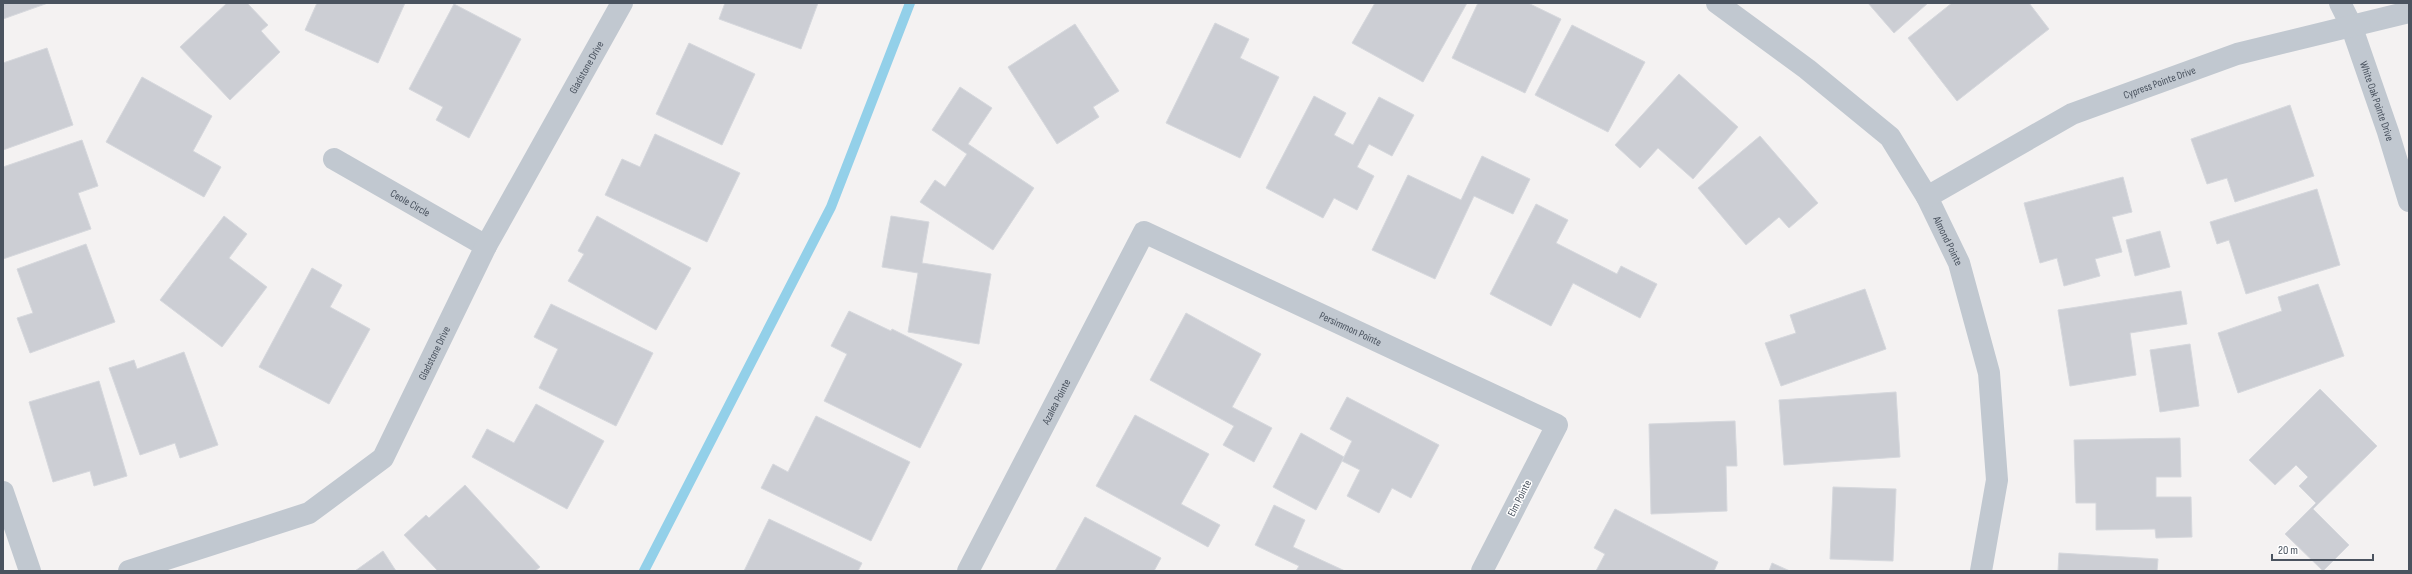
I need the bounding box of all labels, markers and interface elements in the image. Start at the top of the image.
street label: Gladstone Drive [567,39,606,96]
street label: White Oak Pointe Drive [2357,59,2396,143]
street label: Cypress Pointe Drive [2122,64,2197,102]
street label: Ceole Circle [388,187,432,220]
street label: Almond Pointe [1930,213,1965,268]
street label: Persimmon Pointe [1317,309,1384,349]
street label: Gladstone Drive [416,324,453,382]
street label: Azalea Pointe [1039,377,1074,427]
street label: Elm Pointe [1505,478,1534,519]
scale bar [2272,536,2373,562]
text: 20 m [2278,543,2298,558]

